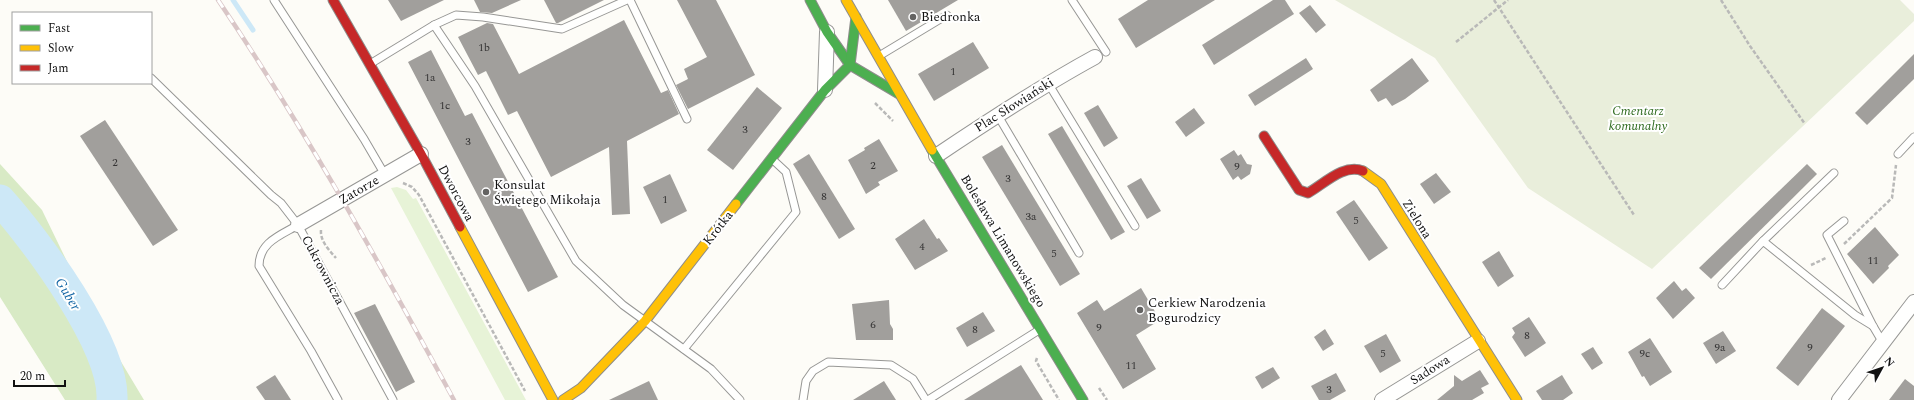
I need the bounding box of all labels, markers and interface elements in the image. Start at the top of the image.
place label: Biedronka [921,7,981,27]
legend [12,12,152,84]
marker: Biedronka [908,12,918,22]
text: Fast [48,19,70,38]
text: Slow [48,39,74,58]
house number: 1b [478,39,490,56]
text: Jam [48,59,69,78]
house number: 1 [950,63,956,80]
house number: 1a [425,69,436,86]
street label: Plac Słowiański [970,73,1058,137]
house number: 1c [440,97,450,114]
park label: Cmentarz komunalny [1609,101,1667,136]
house number: 3 [742,121,748,138]
house number: 3 [465,133,471,150]
house number: 2 [112,154,118,171]
house number: 2 [870,157,876,174]
house number: 9 [1234,158,1240,175]
street label: Dworcowa [433,161,480,225]
street label: Zatorze [335,170,383,210]
house number: 3 [1005,170,1011,187]
street label: Bolesława Limanowskiego [955,171,1051,311]
place label: Konsulat Świętego Mikołaja [494,175,601,210]
marker: Konsulat Świętego Mikołaja [481,187,491,197]
house number: 8 [821,188,827,205]
house number: 1 [662,191,668,208]
street label: Zielona [1397,195,1437,243]
street label: Krótka [698,206,738,250]
house number: 3a [1026,208,1037,225]
house number: 5 [1353,212,1359,229]
street label: Cukrownicza [296,232,350,309]
house number: 4 [919,238,925,255]
house number: 5 [1051,245,1057,262]
house number: 11 [1868,252,1879,269]
water label: Guber [50,273,86,315]
place label: Cerkiew Narodzenia Bogurodzicy [1148,293,1266,328]
marker: Cerkiew Narodzenia Bogurodzicy [1135,305,1145,315]
house number: 6 [870,316,876,333]
house number: 9 [1096,319,1102,336]
house number: 8 [972,321,978,338]
house number: 8 [1524,327,1530,344]
house number: 9a [1715,339,1726,356]
house number: 9 [1807,339,1813,356]
house number: 5 [1380,345,1386,362]
house number: 9c [1640,345,1650,362]
north arrow [1862,348,1902,388]
street label: Sadowa [1406,350,1454,390]
text: N [1880,353,1899,371]
house number: 11 [1126,357,1137,374]
scale bar [14,362,65,388]
text: 20 m [20,367,45,386]
house number: 3 [1326,381,1332,398]

